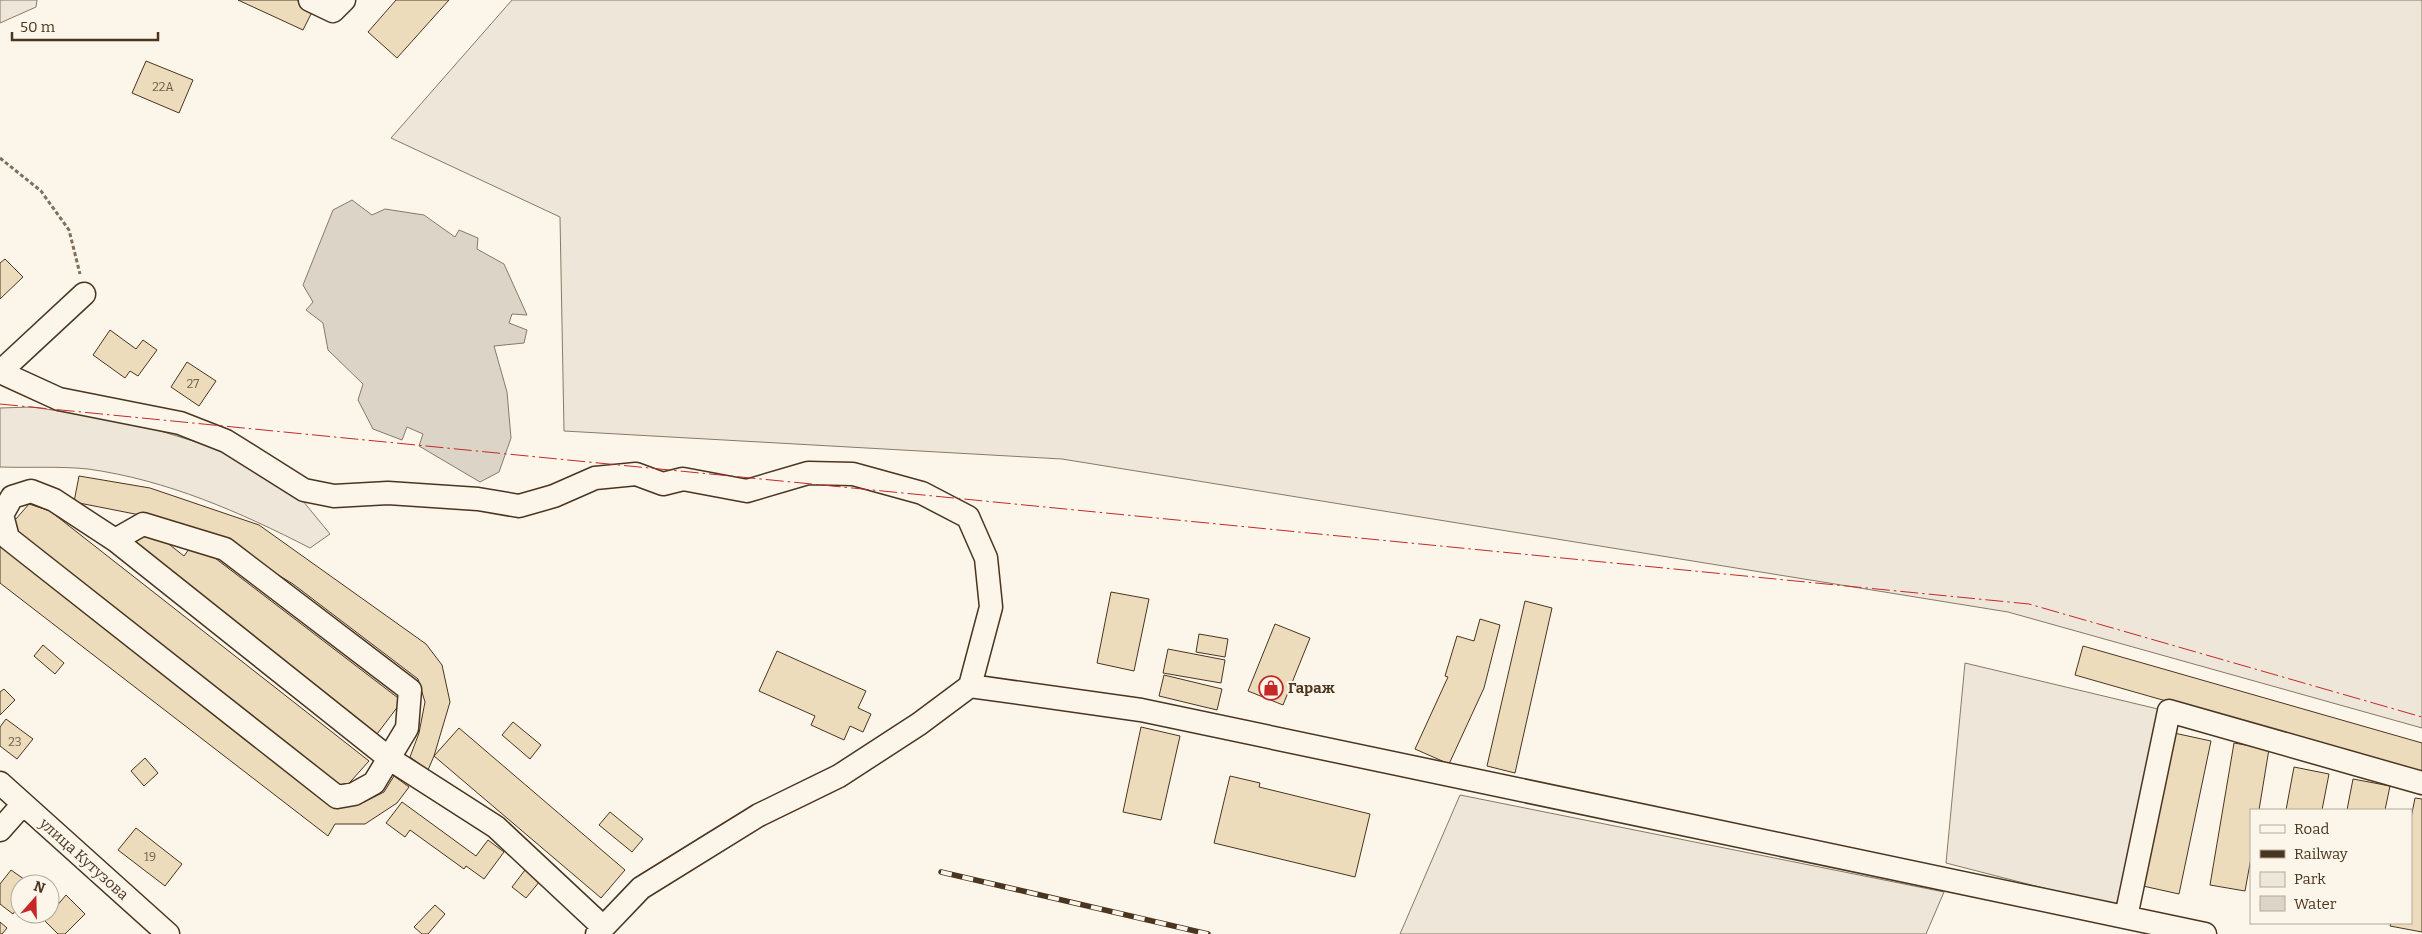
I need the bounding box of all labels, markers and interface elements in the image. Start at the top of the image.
scale bar [12,10,159,42]
text: 50 m [20,18,56,36]
house number: 22А [152,80,174,94]
house number: 27 [187,377,199,391]
shop icon: Гараж [1258,675,1284,701]
place label: Гараж [1288,679,1335,697]
house number: 23 [8,735,22,749]
legend [2250,809,2412,924]
street label: улица Кутузова [35,814,132,904]
text: Road [2294,820,2329,838]
text: Railway [2294,845,2348,863]
house number: 19 [144,850,156,864]
text: Park [2294,870,2326,888]
north arrow [10,874,60,924]
text: N [31,877,47,897]
text: Water [2294,895,2337,913]

